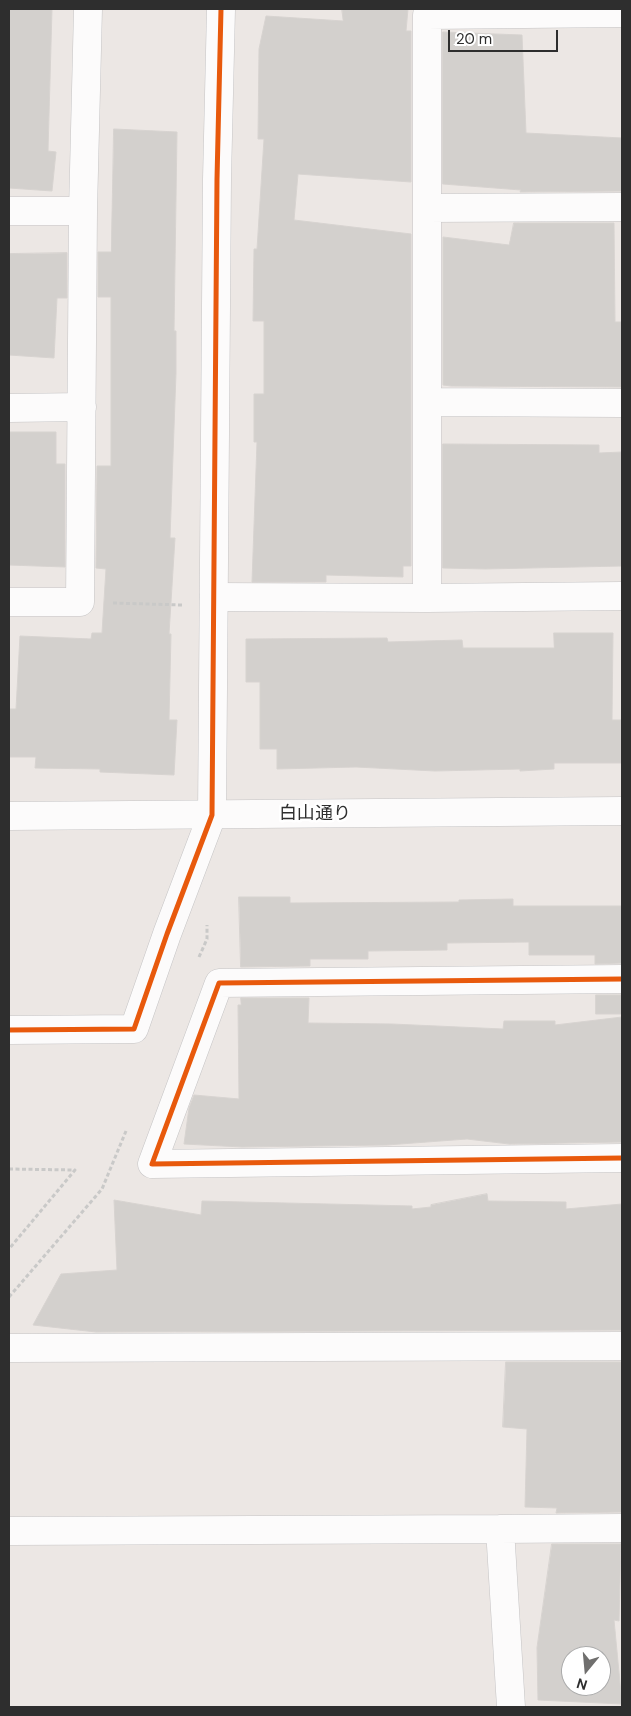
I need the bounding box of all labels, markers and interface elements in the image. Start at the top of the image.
scale bar [451,20,561,52]
text: 20 m [456,29,492,49]
street label: 白山通り [279,803,351,825]
north arrow [561,1646,611,1696]
text: N [574,1674,589,1694]

